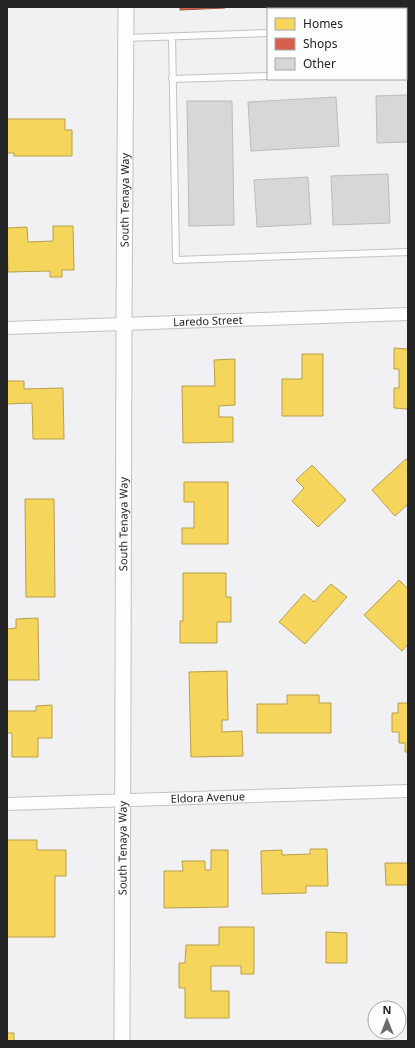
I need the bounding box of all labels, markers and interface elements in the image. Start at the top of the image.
legend [267,8,407,80]
text: Homes [303,15,343,32]
text: Shops [303,35,338,52]
text: Other [303,55,336,72]
street label: South Tenaya Way [116,152,132,247]
street label: Laredo Street [173,312,243,329]
street label: South Tenaya Way [115,476,131,571]
street label: Eldora Avenue [170,788,245,806]
street label: South Tenaya Way [114,800,130,895]
north arrow [367,1000,407,1040]
text: N [383,1002,391,1017]

